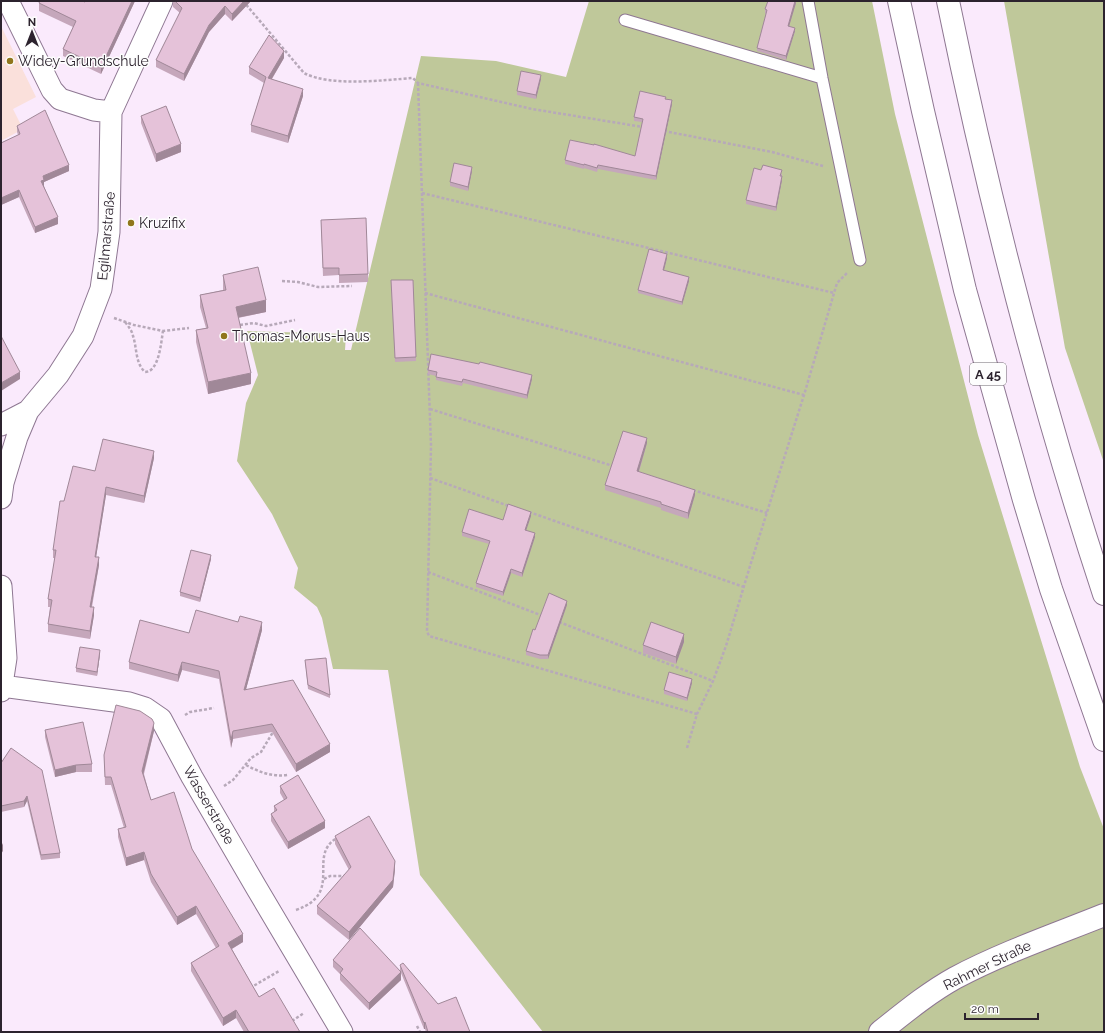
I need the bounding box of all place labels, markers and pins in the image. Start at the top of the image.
place label: Widey-Grundschule [18,53,149,69]
marker: Widey-Grundschule [5,56,15,66]
place label: Kruzifix [139,215,185,231]
marker: Kruzifix [126,218,136,228]
place label: Thomas-Morus-Haus [232,328,370,344]
marker: Thomas-Morus-Haus [219,331,229,341]

